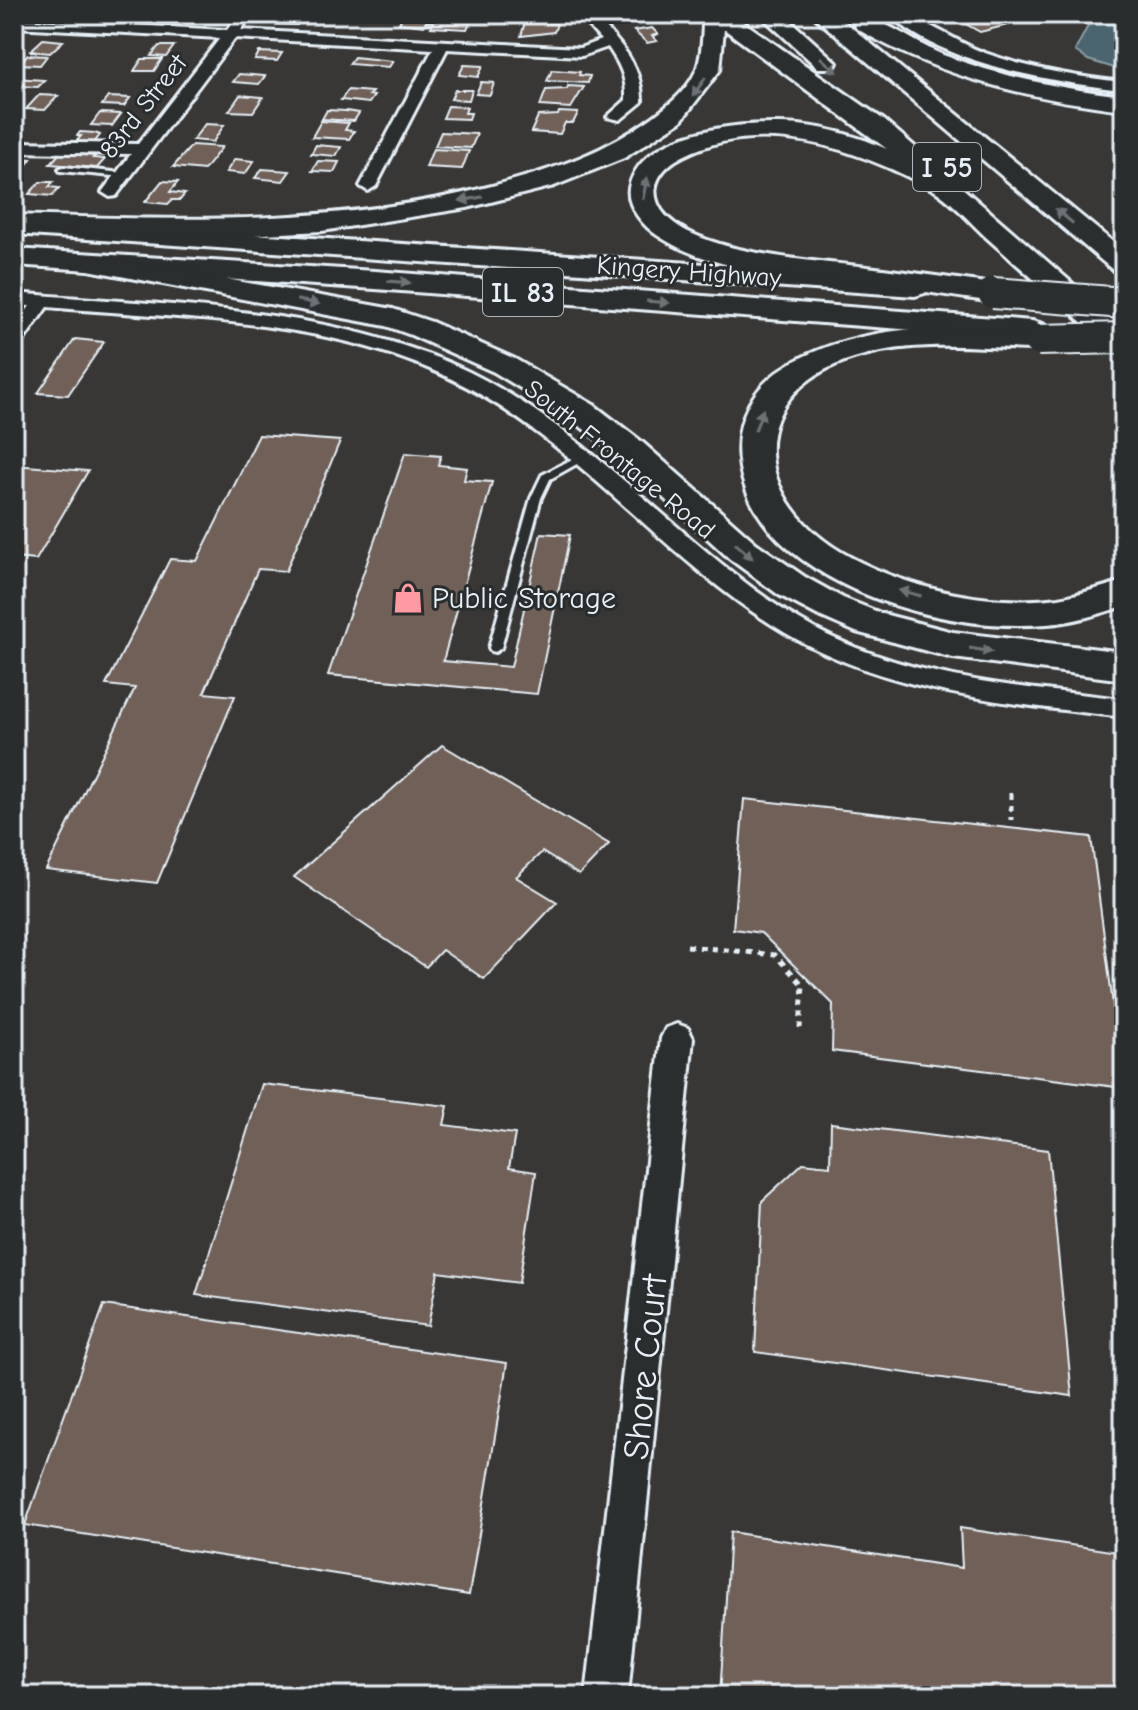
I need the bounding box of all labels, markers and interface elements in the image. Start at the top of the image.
street label: 83rd Street [94,47,195,165]
one-way arrow [820,56,839,74]
one-way arrow [692,76,707,97]
road number: I 55 [913,143,981,191]
one-way arrow [639,175,652,200]
one-way arrow [458,194,483,206]
one-way arrow [1054,208,1074,224]
street label: Kingery Highway [596,251,783,293]
road number: IL 83 [483,268,563,316]
one-way arrow [387,276,412,289]
one-way arrow [296,296,321,308]
one-way arrow [646,296,671,309]
street label: South Frontage Road [518,374,721,546]
one-way arrow [753,408,766,432]
one-way arrow [735,541,754,559]
shop icon: Public Storage [391,581,425,615]
place label: Public Storage [432,581,616,616]
one-way arrow [898,587,923,599]
one-way arrow [968,644,993,657]
street label: Shore Court [615,1271,676,1462]

